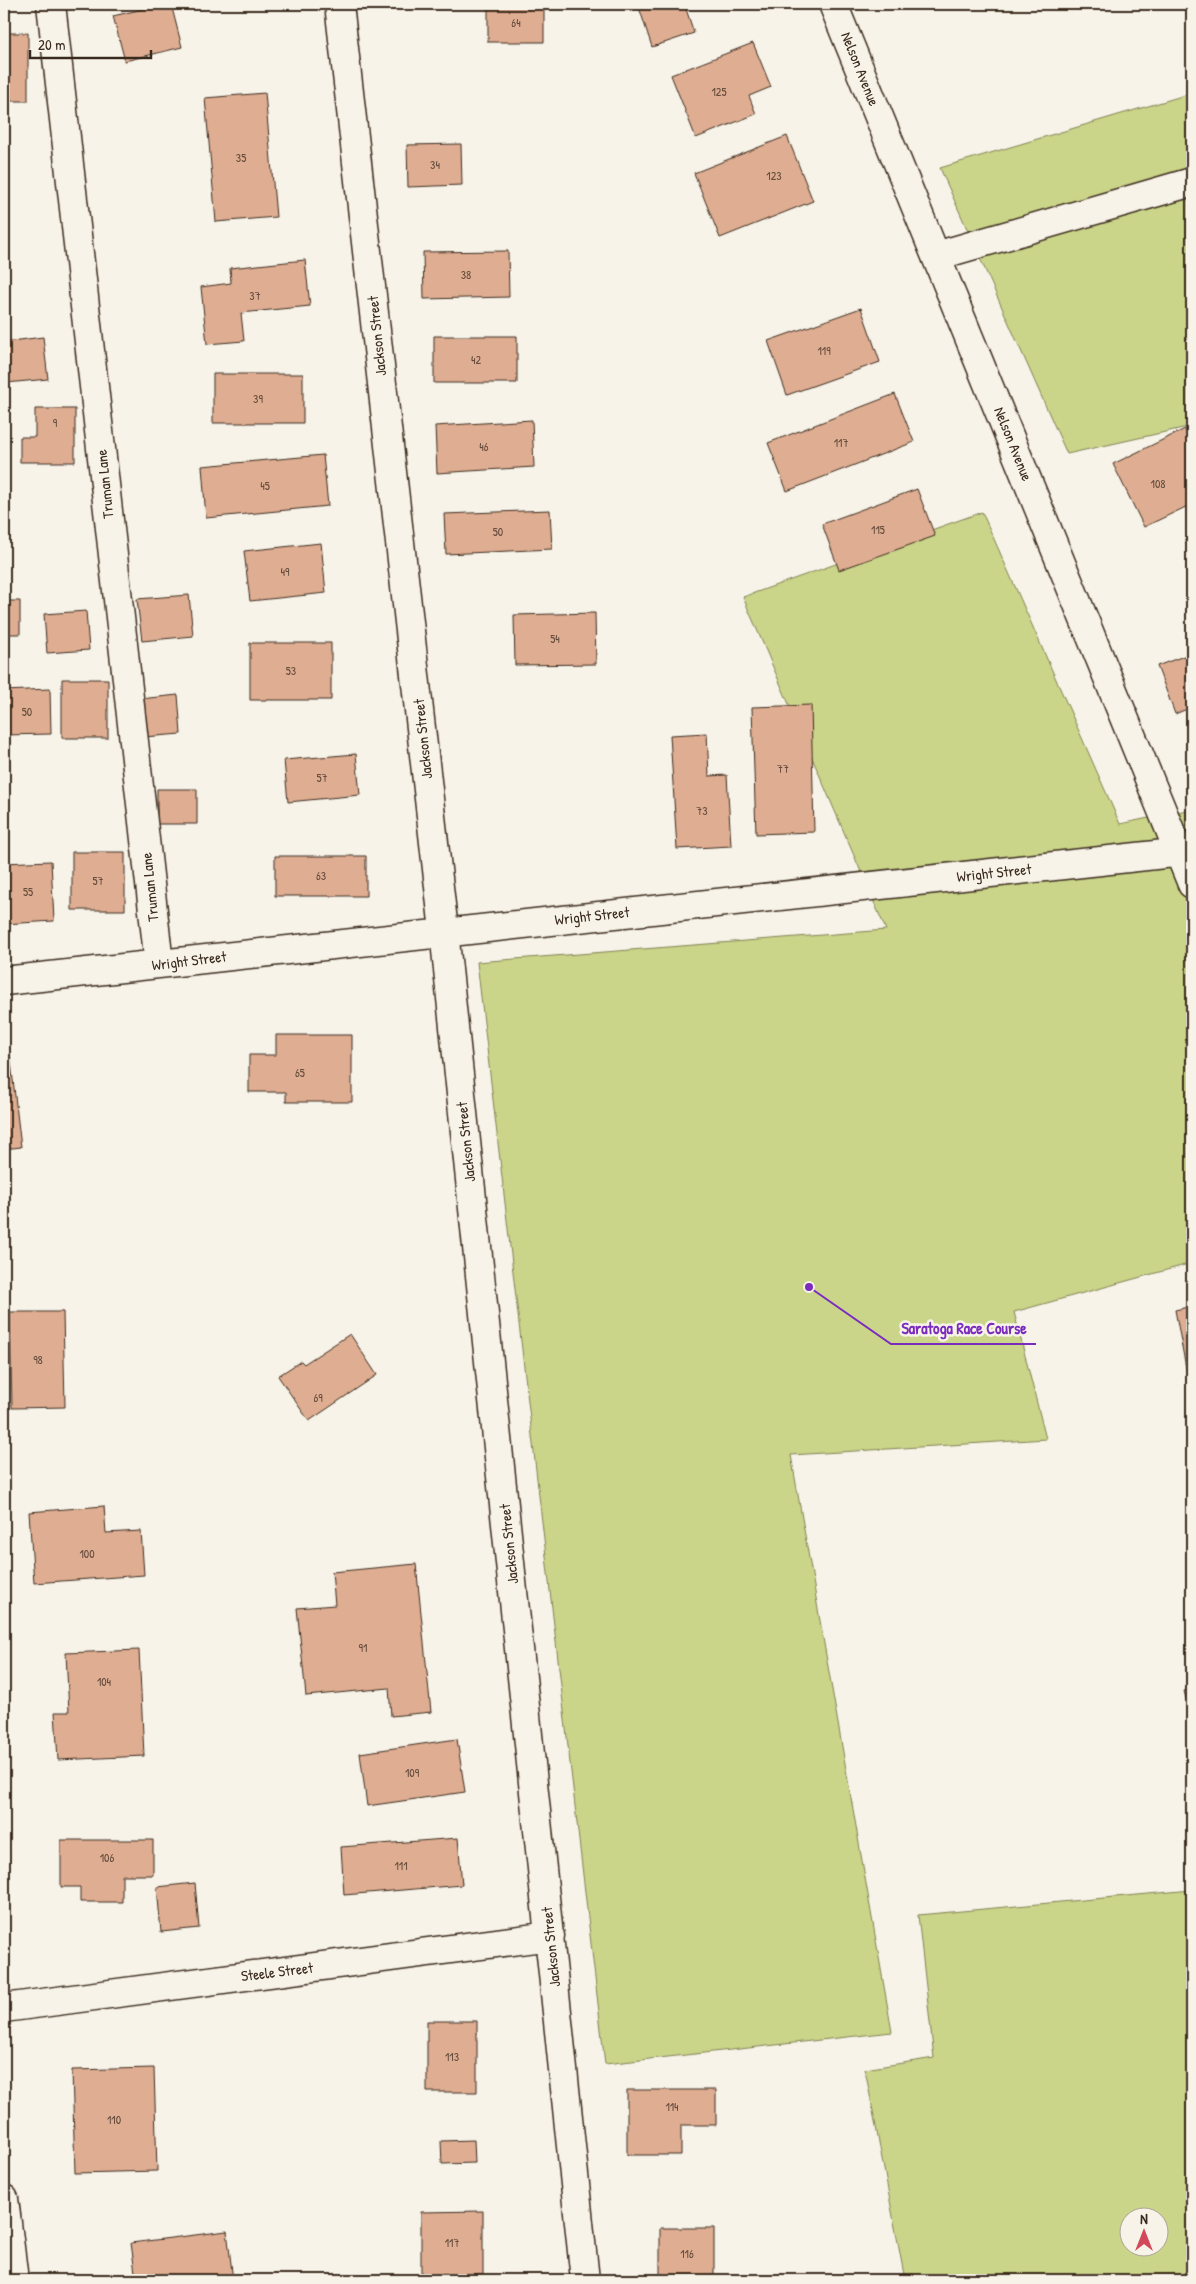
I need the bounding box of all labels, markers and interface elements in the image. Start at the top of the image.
house number: 64 [511,14,521,31]
scale bar [30,28,151,60]
street label: Nelson Avenue [836,29,885,109]
text: 20 m [38,34,65,55]
house number: 125 [711,83,727,100]
house number: 35 [236,149,246,166]
house number: 34 [430,156,440,173]
house number: 123 [766,167,782,184]
house number: 38 [461,266,471,283]
house number: 37 [249,287,261,304]
street label: Jackson Street [362,294,391,377]
house number: 119 [817,342,831,359]
house number: 42 [471,351,481,368]
house number: 39 [253,390,263,407]
street label: Nelson Avenue [989,404,1038,484]
house number: 9 [53,414,58,431]
house number: 117 [834,434,848,451]
house number: 46 [479,438,489,455]
street label: Truman Lane [90,448,119,520]
house number: 108 [1151,475,1165,492]
house number: 45 [260,477,270,494]
house number: 115 [871,521,885,538]
house number: 50 [493,523,503,540]
house number: 49 [281,563,290,580]
house number: 54 [550,630,560,647]
house number: 53 [286,662,296,679]
street label: Jackson Street [408,697,437,780]
house number: 50 [22,703,32,720]
house number: 77 [777,760,789,777]
house number: 57 [316,769,328,786]
house number: 73 [696,802,708,819]
street label: Truman Lane [135,851,164,923]
street label: Wright Street [956,858,1033,887]
house number: 63 [316,867,326,884]
house number: 57 [92,872,104,889]
house number: 55 [23,883,33,900]
street label: Wright Street [554,901,631,930]
street label: Wright Street [150,945,228,975]
house number: 65 [295,1064,305,1081]
street label: Jackson Street [451,1100,480,1183]
callout: Saratoga Race Course [891,1313,1036,1344]
text: Saratoga Race Course [901,1317,1027,1340]
house number: 98 [33,1351,43,1368]
house number: 69 [313,1389,323,1406]
street label: Jackson Street [494,1502,523,1585]
house number: 100 [79,1545,95,1562]
house number: 91 [359,1639,367,1656]
house number: 104 [97,1673,112,1690]
house number: 109 [405,1764,420,1781]
house number: 106 [100,1849,114,1866]
house number: 111 [394,1857,408,1874]
street label: Jackson Street [536,1905,565,1988]
street label: Steele Street [240,1957,315,1986]
house number: 113 [445,2048,459,2065]
house number: 114 [665,2098,679,2115]
house number: 110 [107,2111,121,2128]
north arrow [1118,2206,1168,2256]
text: N [1140,2209,1148,2228]
house number: 117 [445,2234,459,2251]
house number: 116 [680,2245,694,2262]

